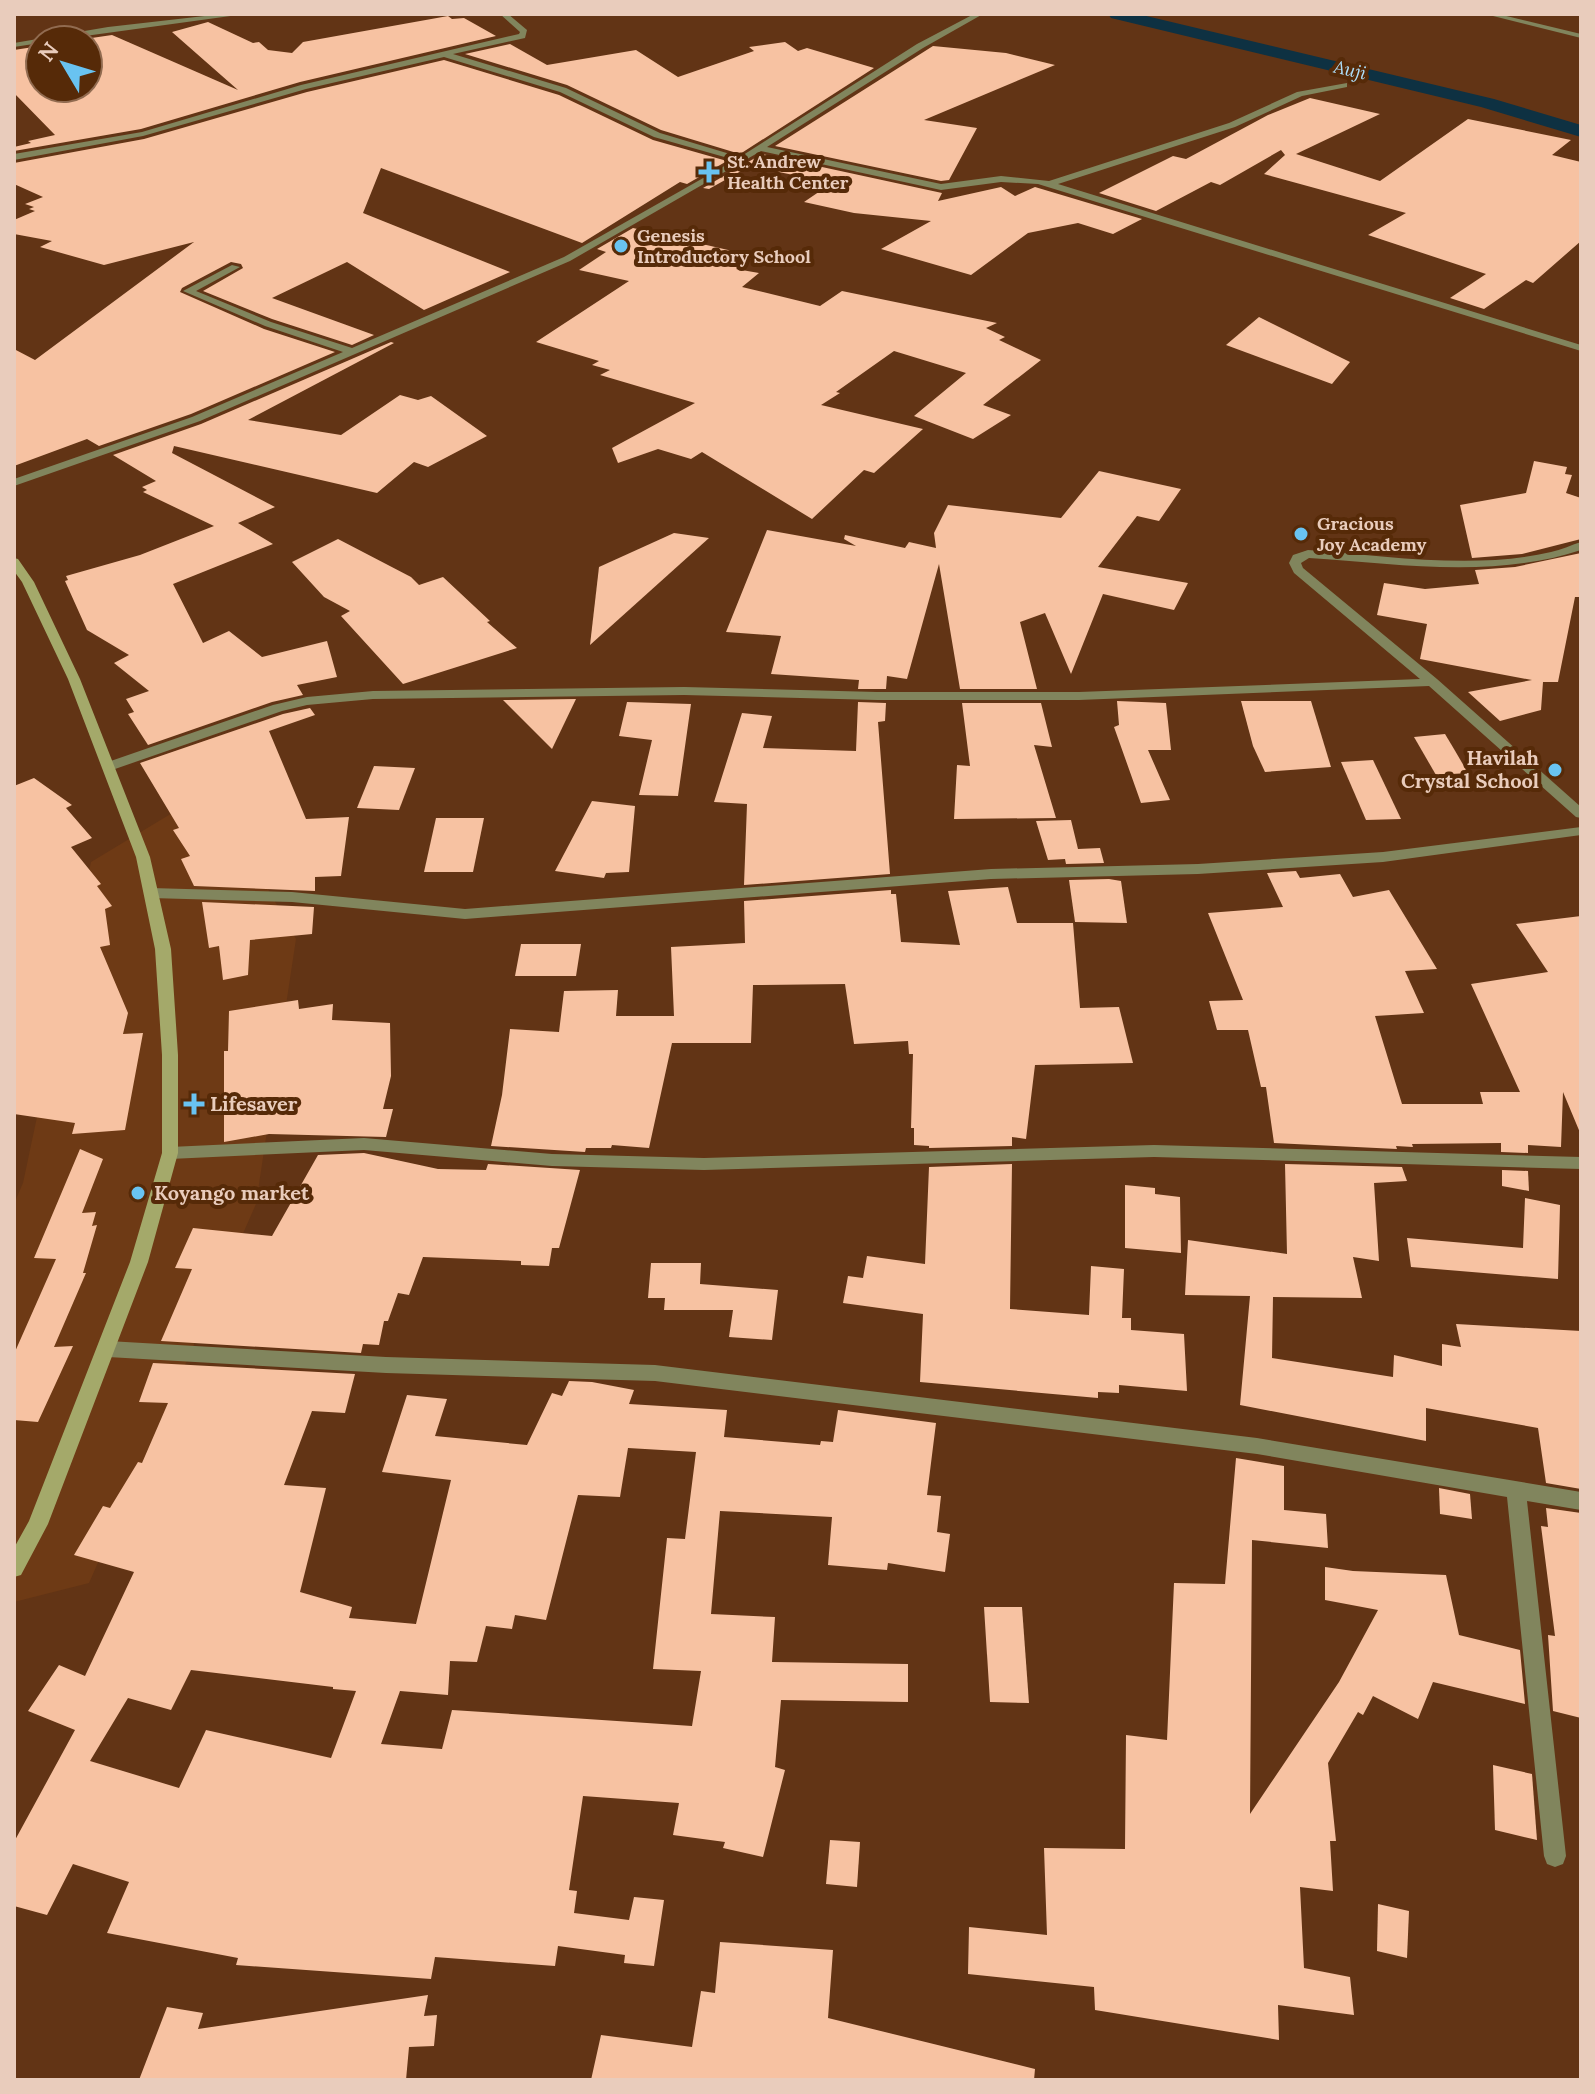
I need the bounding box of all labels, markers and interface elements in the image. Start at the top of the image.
north arrow [24,24,104,104]
text: N [32,36,65,67]
water label: Auji [1331,54,1369,84]
place label: St. Andrew Health Center [727,150,849,194]
marker: St. Andrew Health Center [698,161,720,183]
place label: Genesis Introductory School [637,224,811,268]
marker: Genesis Introductory School [612,237,630,255]
place label: Gracious Joy Academy [1317,512,1427,556]
marker: Gracious Joy Academy [1292,525,1310,543]
place label: Havilah Crystal School [1401,745,1540,793]
marker: Havilah Crystal School [1546,761,1564,779]
place label: Lifesaver [210,1091,298,1116]
marker: Lifesaver [185,1095,203,1113]
place label: Koyango market [154,1180,310,1205]
marker: Koyango market [129,1184,147,1202]

